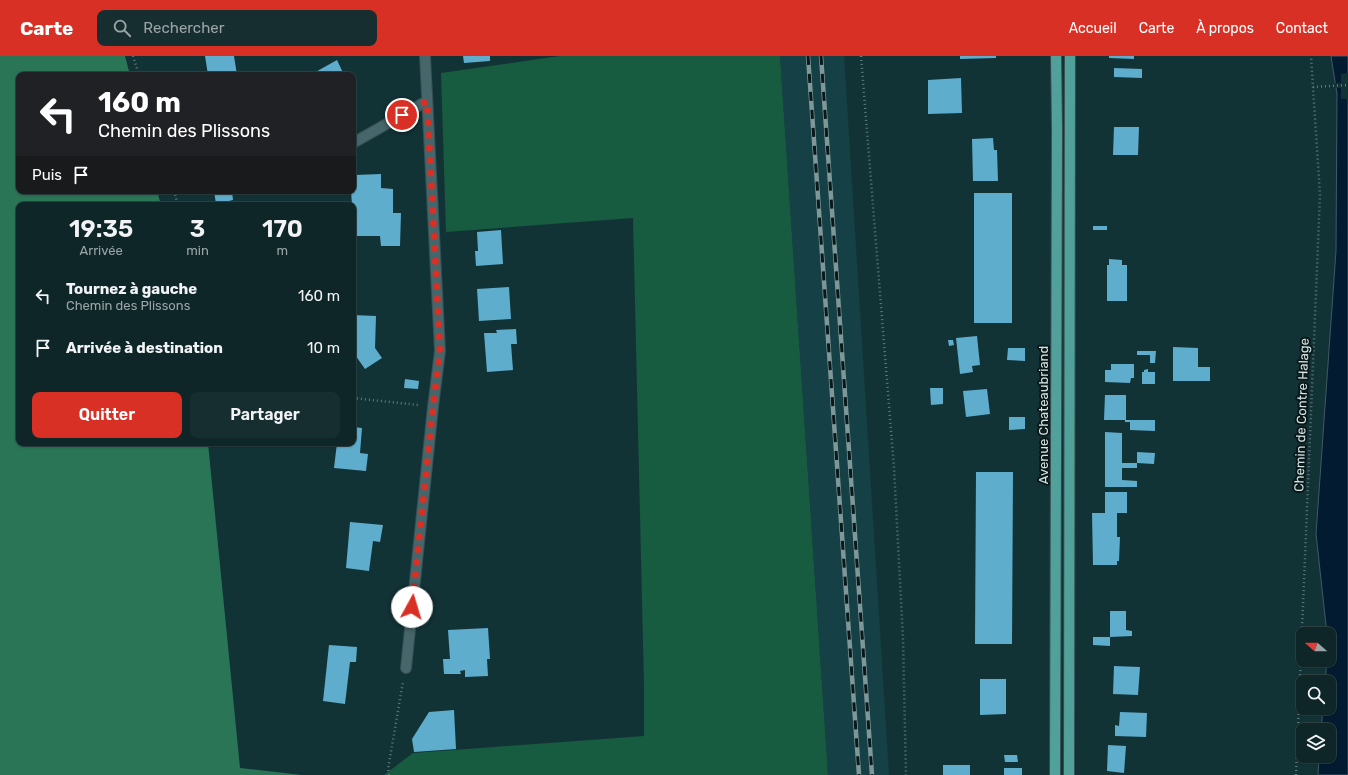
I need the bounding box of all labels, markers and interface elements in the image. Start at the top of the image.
search box [97,10,377,46]
text: Carte [20,17,73,40]
icon: search [111,17,133,39]
text: Rechercher [143,19,224,37]
text: Accueil [1069,20,1117,37]
text: Carte [1139,20,1174,37]
text: À propos [1196,20,1254,37]
text: Contact [1276,20,1328,37]
text: 160 m [98,86,181,119]
icon: left [32,88,84,140]
pin [385,98,419,132]
icon: arrive [391,104,413,126]
text: Chemin des Plissons [98,120,270,142]
icon: arrive [70,164,92,186]
text: Puis [32,166,62,184]
text: 19:35 [69,215,133,243]
text: 3 [190,215,205,243]
text: 170 [262,215,303,243]
text: Arrivée [79,243,123,258]
text: min [186,243,209,258]
text: m [277,243,288,258]
text: Tournez à gauche [66,280,197,298]
icon: left [32,285,54,307]
text: 160 m [298,287,340,305]
text: Chemin des Plissons [66,298,190,313]
icon: arrive [32,337,54,359]
street label: Chemin de Contre Halage [1291,338,1313,492]
text: Arrivée à destination [66,339,223,357]
text: 10 m [307,339,340,357]
street label: Avenue Chateaubriand [1036,346,1051,484]
button: Quitter [32,392,182,438]
button: Partager [190,392,340,438]
position arrow [391,586,433,628]
north arrow [1296,627,1336,667]
map controls [1296,627,1336,763]
button: search [1296,675,1336,715]
button: layers [1296,723,1336,763]

